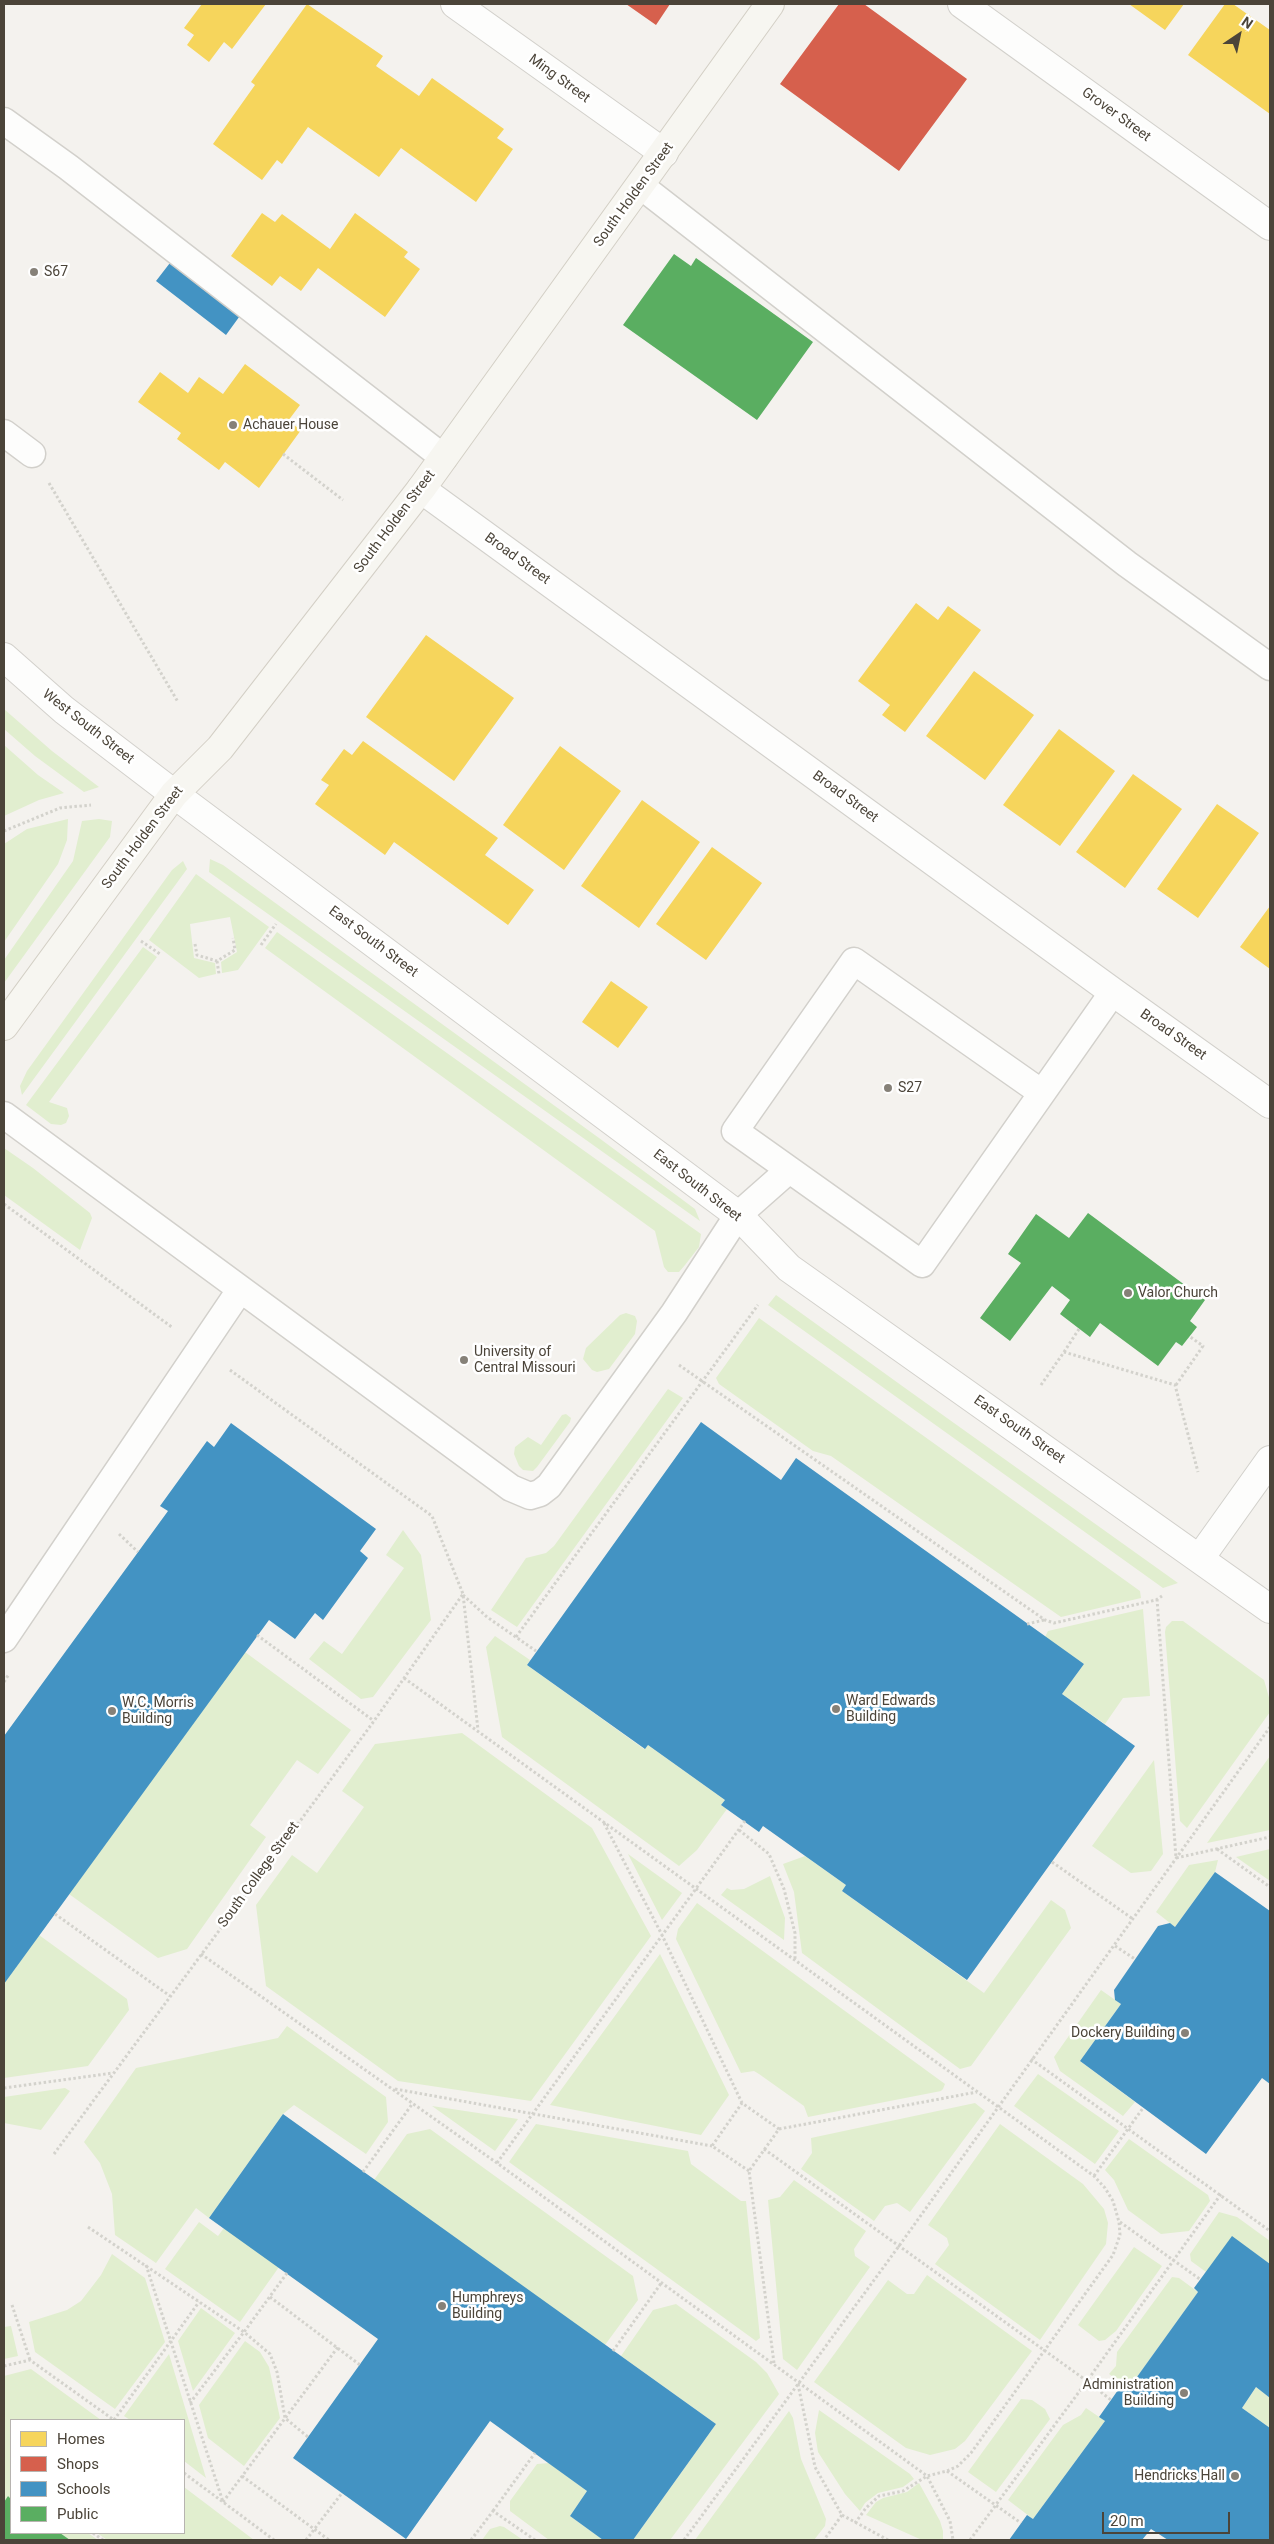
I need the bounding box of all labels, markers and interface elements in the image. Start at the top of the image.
north arrow [1214,10,1264,60]
text: N [1239,13,1256,32]
street label: Ming Street [525,51,593,107]
street label: Grover Street [1078,84,1154,146]
street label: South Holden Street [591,140,677,250]
place label: S67 [44,264,68,280]
marker: S67 [28,266,40,278]
place label: Achauer House [243,417,338,433]
marker: Achauer House [227,419,239,431]
street label: South Holden Street [351,467,439,577]
street label: Broad Street [481,530,553,588]
street label: West South Street [39,686,137,768]
street label: Broad Street [809,768,881,826]
street label: South Holden Street [99,783,187,893]
street label: East South Street [325,903,421,981]
street label: Broad Street [1137,1006,1209,1064]
place label: S27 [898,1080,922,1096]
marker: S27 [882,1082,894,1094]
street label: East South Street [649,1146,745,1226]
place label: Valor Church [1138,1285,1218,1301]
marker: Valor Church [1122,1287,1134,1299]
place label: University of Central Missouri [474,1344,576,1376]
marker: University of Central Missouri [458,1354,470,1366]
street label: East South Street [970,1392,1068,1468]
place label: Ward Edwards Building [846,1693,935,1725]
place label: W.C. Morris Building [122,1695,194,1728]
marker: Ward Edwards Building [830,1703,842,1715]
marker: W.C. Morris Building [106,1705,118,1717]
street label: South College Street [215,1819,303,1931]
place label: Dockery Building [1071,2025,1175,2041]
marker: Dockery Building [1179,2027,1191,2039]
place label: Humphreys Building [452,2290,523,2322]
marker: Humphreys Building [436,2300,448,2312]
place label: Administration Building [1083,2377,1174,2410]
marker: Administration Building [1178,2387,1190,2399]
legend [10,2419,185,2534]
text: Homes [57,2430,105,2448]
text: Shops [57,2455,99,2473]
place label: Hendricks Hall [1134,2468,1225,2484]
marker: Hendricks Hall [1229,2470,1241,2482]
text: Schools [57,2480,111,2498]
scale bar [1104,2502,1232,2534]
text: Public [57,2505,98,2523]
text: 20 m [1110,2512,1144,2530]

